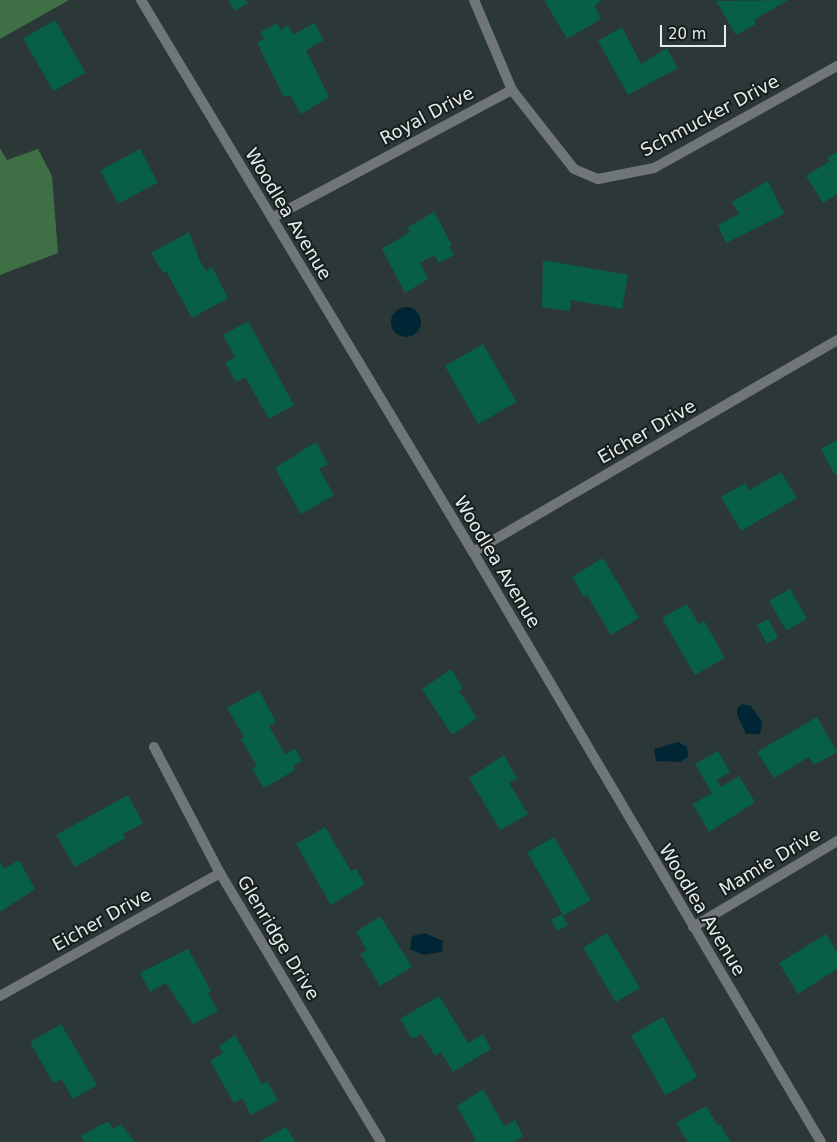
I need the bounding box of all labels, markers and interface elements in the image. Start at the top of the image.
scale bar [662,15,728,47]
text: 20 m [668,25,706,43]
street label: Schmucker Drive [637,70,783,162]
street label: Royal Drive [376,82,478,150]
street label: Woodlea Avenue [240,144,336,284]
street label: Eicher Drive [594,395,700,469]
street label: Woodlea Avenue [449,492,545,632]
street label: Mamie Drive [716,823,824,901]
street label: Woodlea Avenue [654,840,750,980]
street label: Glenridge Drive [232,872,324,1004]
street label: Eicher Drive [49,884,155,956]

